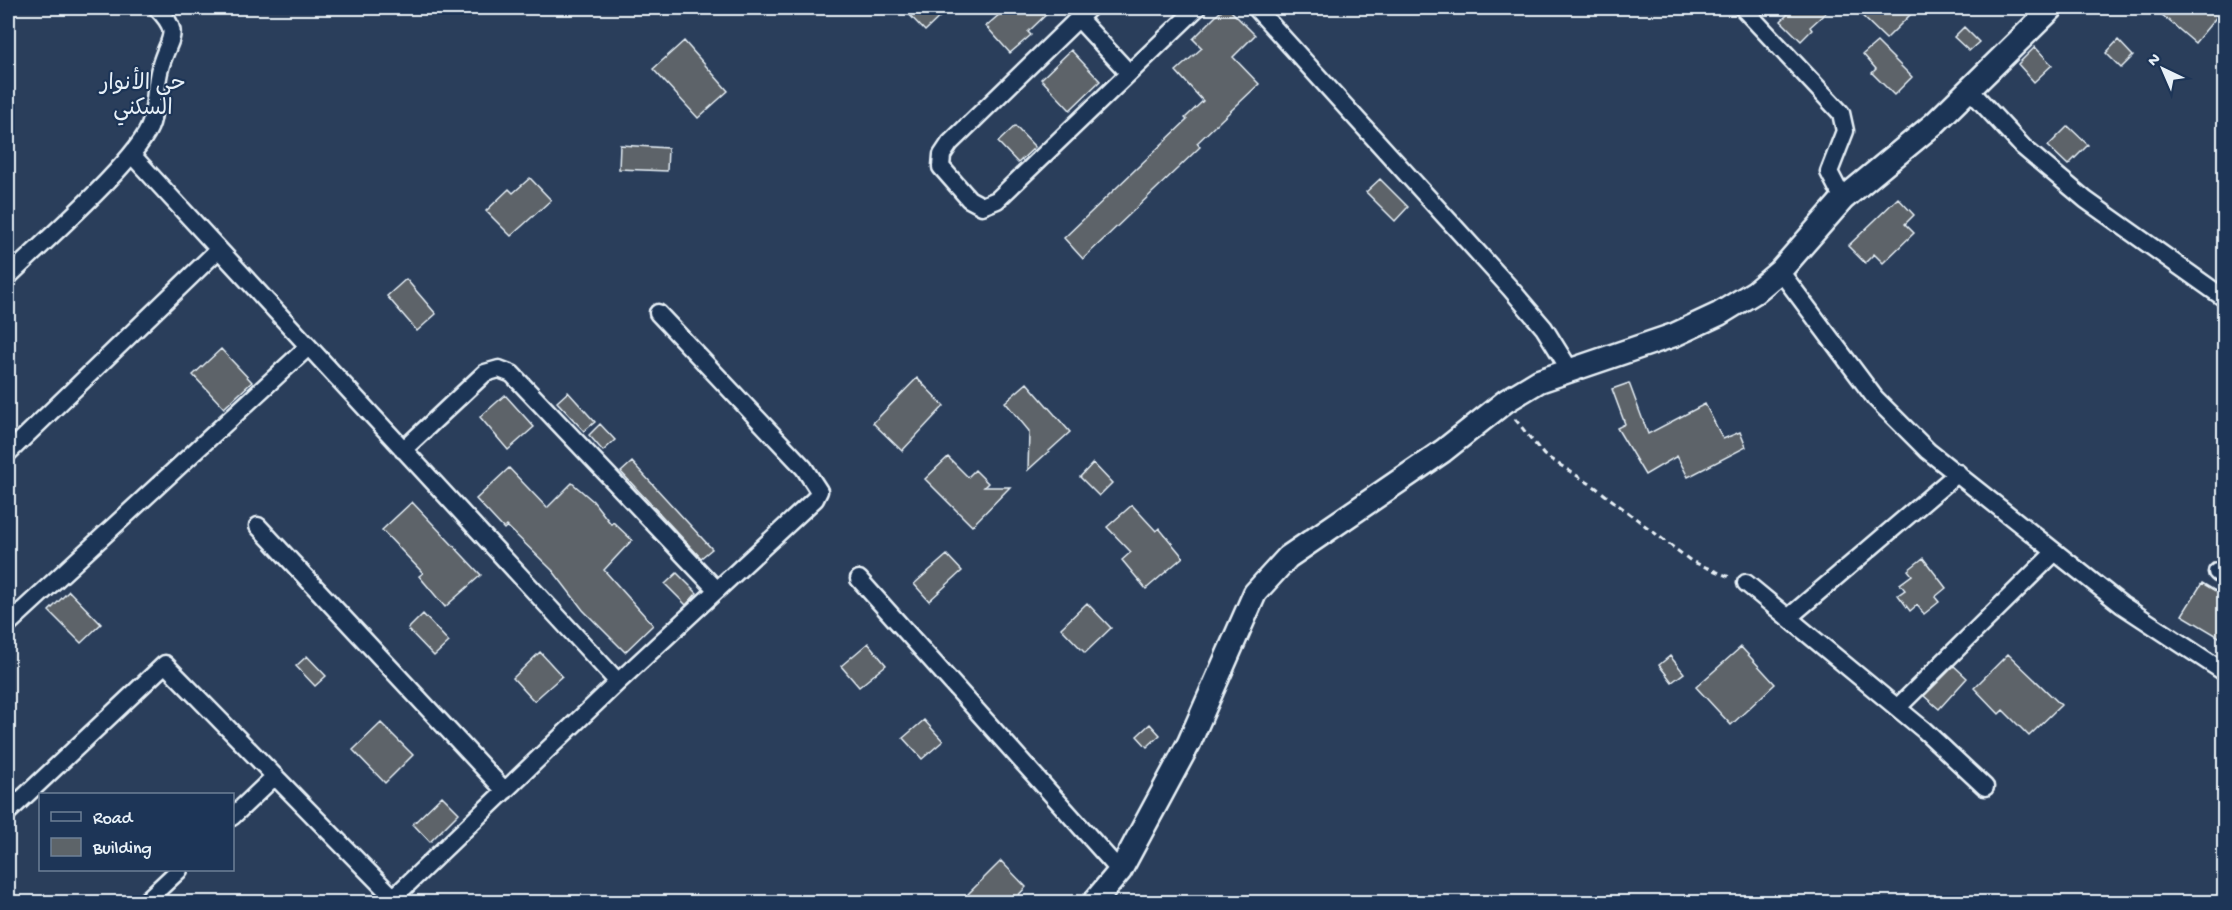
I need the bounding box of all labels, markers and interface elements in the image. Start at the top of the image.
north arrow [2133,39,2193,99]
text: N [2145,50,2166,71]
district label: حي الأنوار السكني [98,66,186,126]
legend [39,793,234,871]
text: Road [93,809,134,830]
text: Building [92,839,152,860]

